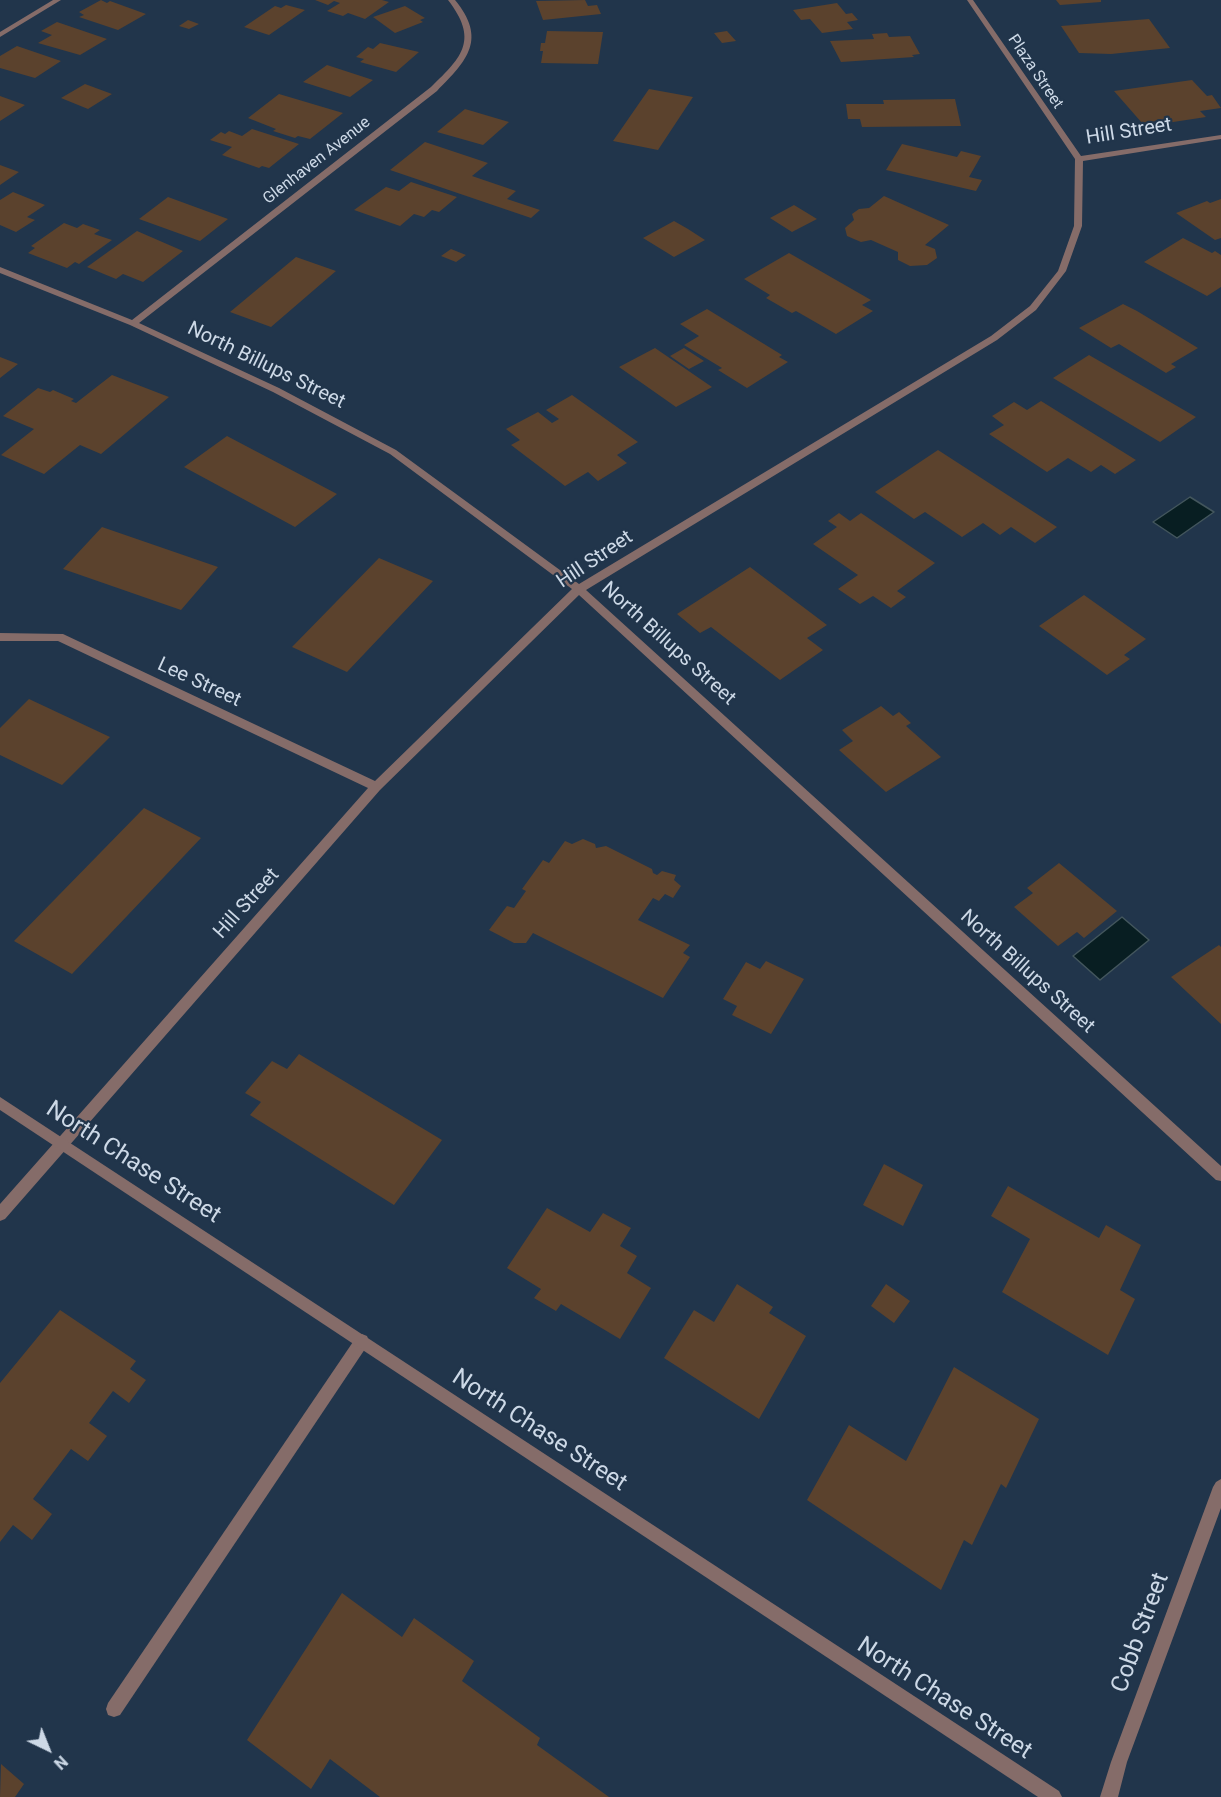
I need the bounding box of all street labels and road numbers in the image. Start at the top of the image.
street label: Plaza Street [1003,31,1067,113]
street label: Glenhaven Avenue [260,113,374,209]
street label: Hill Street [1084,113,1174,151]
street label: North Billups Street [183,317,349,415]
street label: Hill Street [552,526,638,594]
street label: North Billups Street [596,577,740,711]
street label: Lee Street [153,653,245,713]
street label: Hill Street [209,864,285,944]
street label: North Billups Street [955,905,1099,1039]
street label: North Chase Street [40,1096,226,1230]
street label: North Chase Street [446,1364,632,1498]
street label: Cobb Street [1106,1569,1176,1697]
street label: North Chase Street [851,1632,1037,1766]

